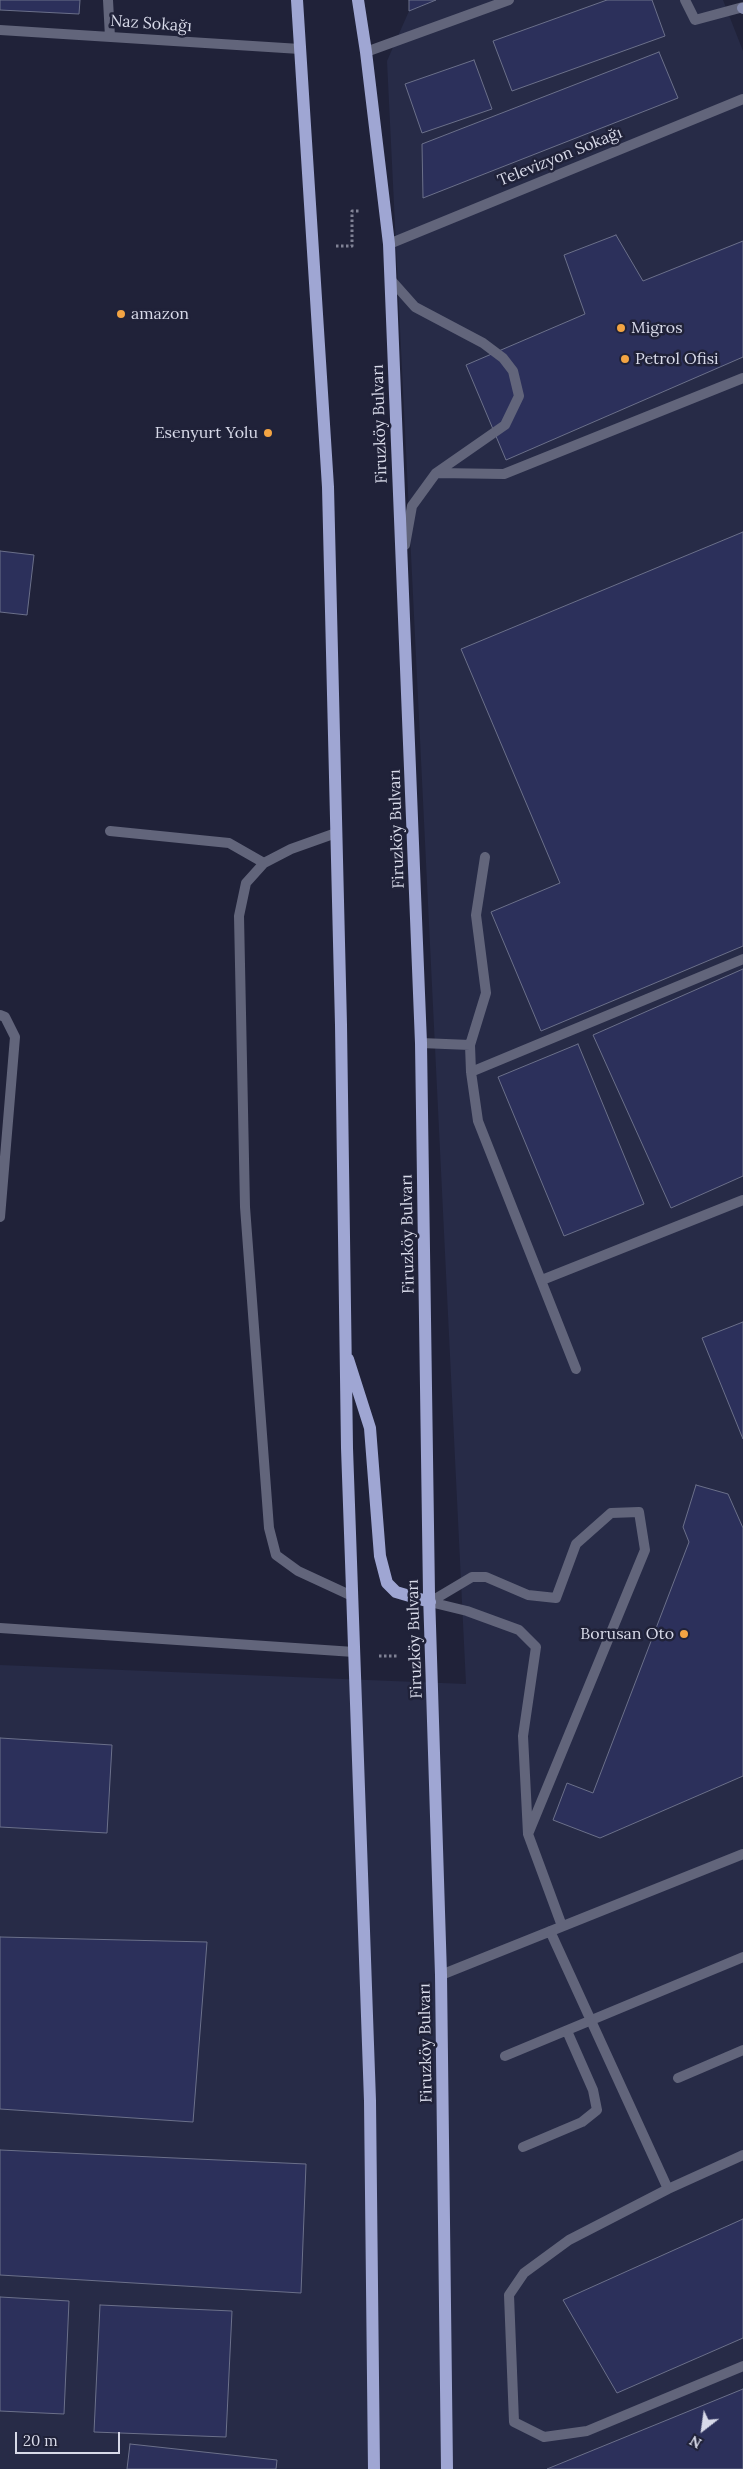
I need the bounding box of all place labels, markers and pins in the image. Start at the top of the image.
place label: amazon [131,304,189,324]
marker: amazon [115,308,127,320]
place label: Migros [631,318,683,338]
marker: Migros [615,322,627,334]
place label: Petrol Ofisi [635,349,719,369]
marker: Petrol Ofisi [619,353,631,365]
place label: Esenyurt Yolu [155,423,258,443]
marker: Esenyurt Yolu [262,427,274,439]
place label: Borusan Oto [580,1624,674,1644]
marker: Borusan Oto [678,1628,690,1640]

